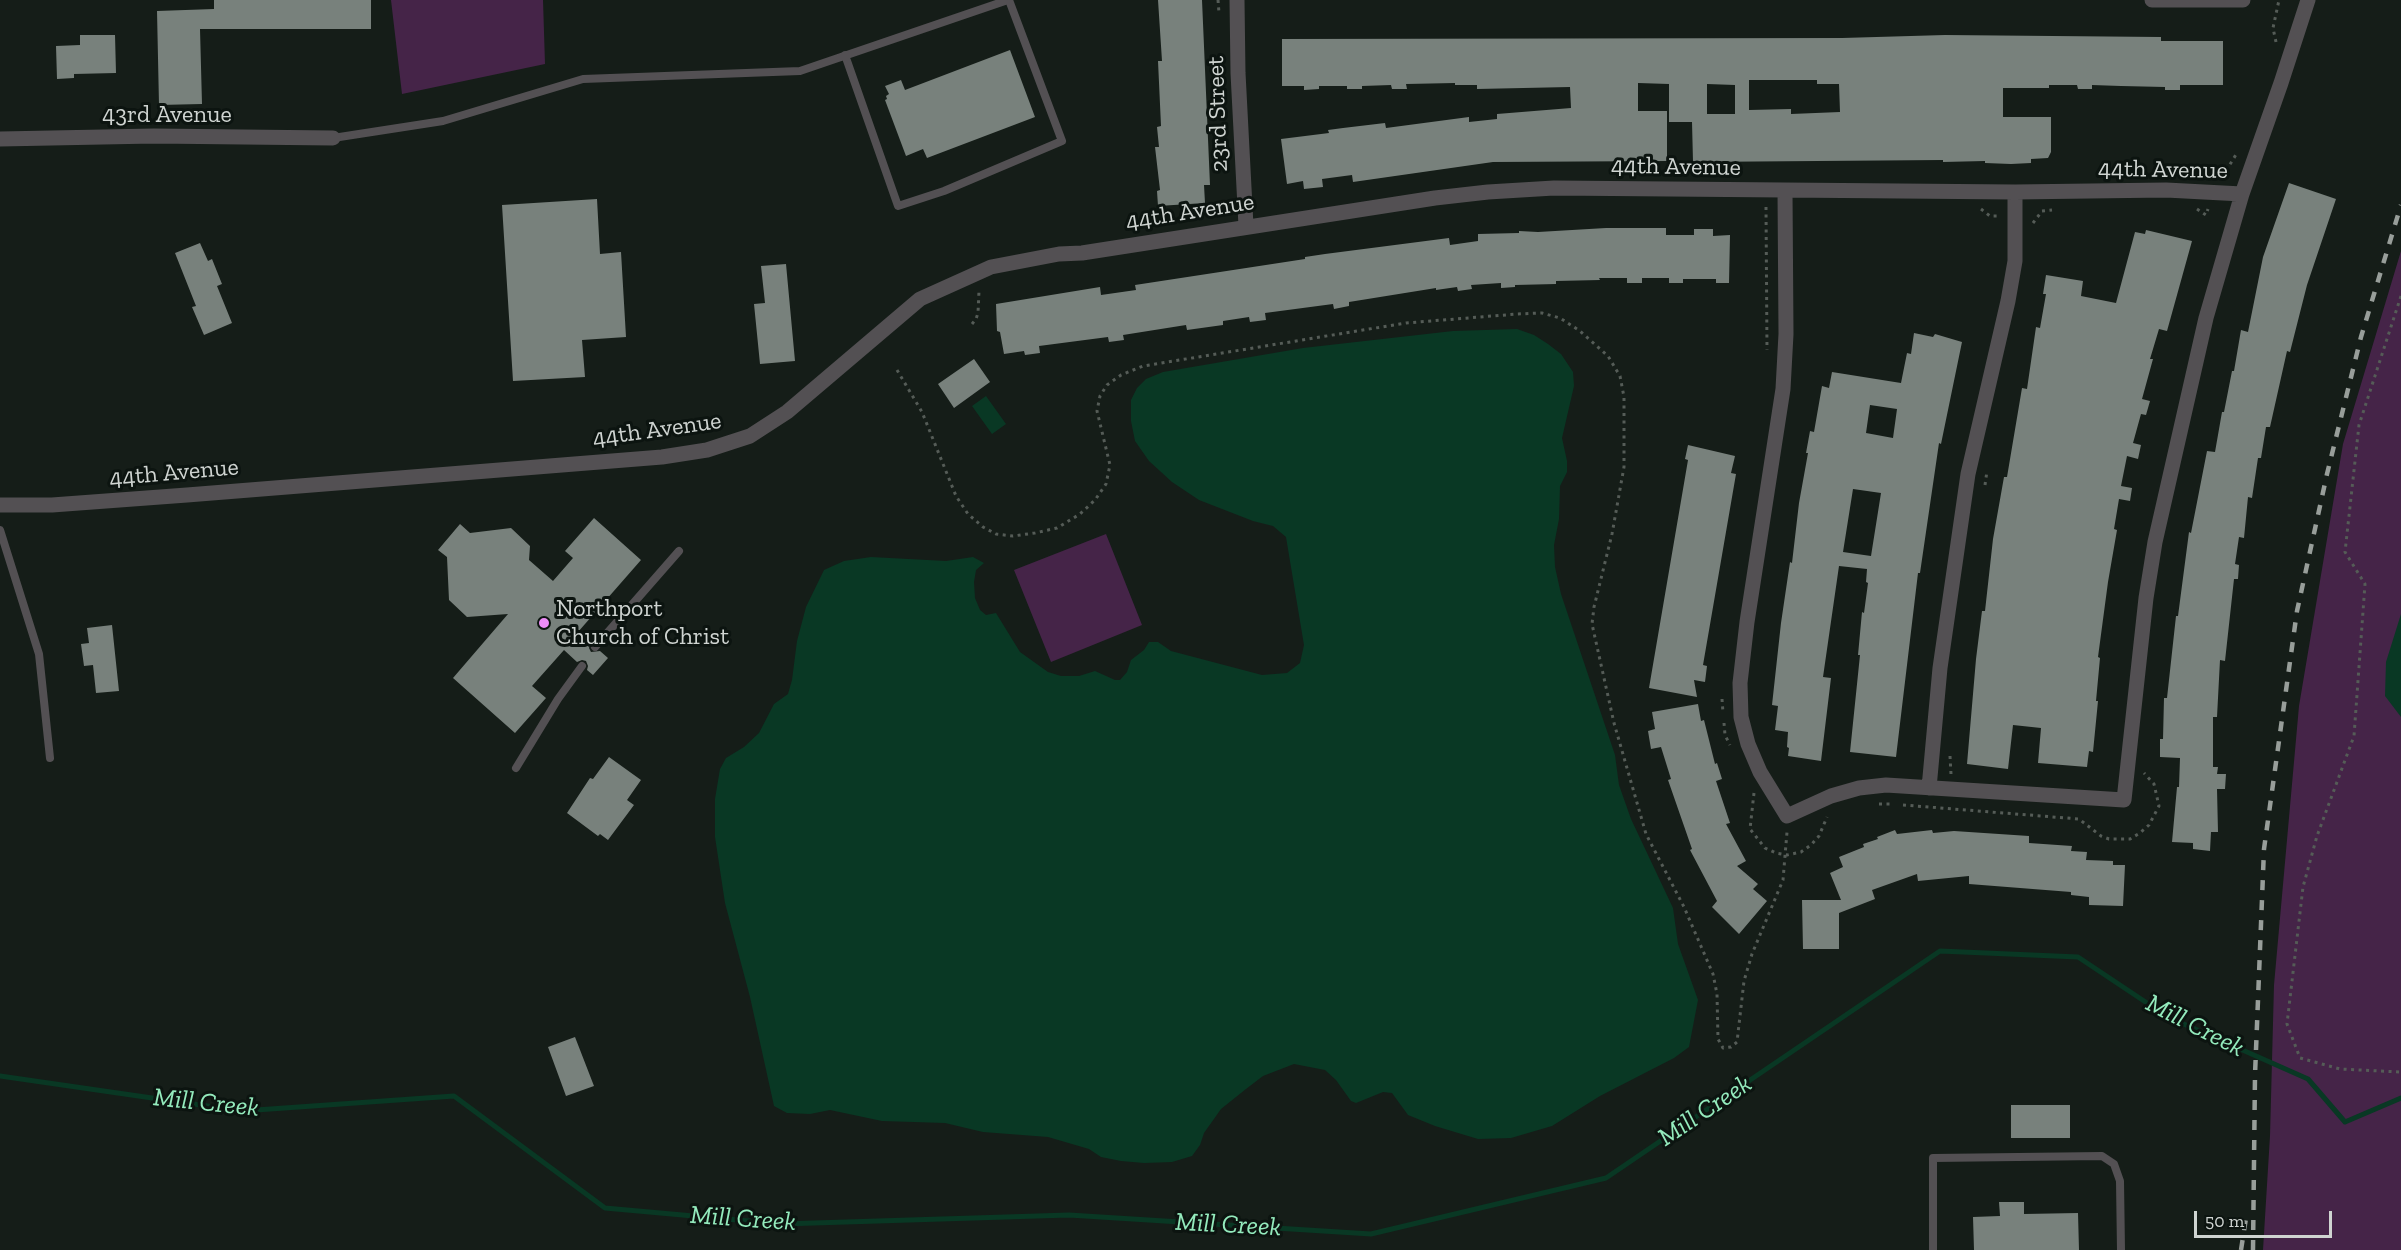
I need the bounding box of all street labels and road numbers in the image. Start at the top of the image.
street label: 23rd Street [1202,56,1234,172]
street label: 43rd Avenue [102,101,232,129]
street label: 44th Avenue [1611,151,1741,183]
street label: 44th Avenue [2098,154,2228,186]
street label: 44th Avenue [1124,188,1256,236]
street label: 44th Avenue [591,407,723,453]
street label: 44th Avenue [108,453,240,493]

